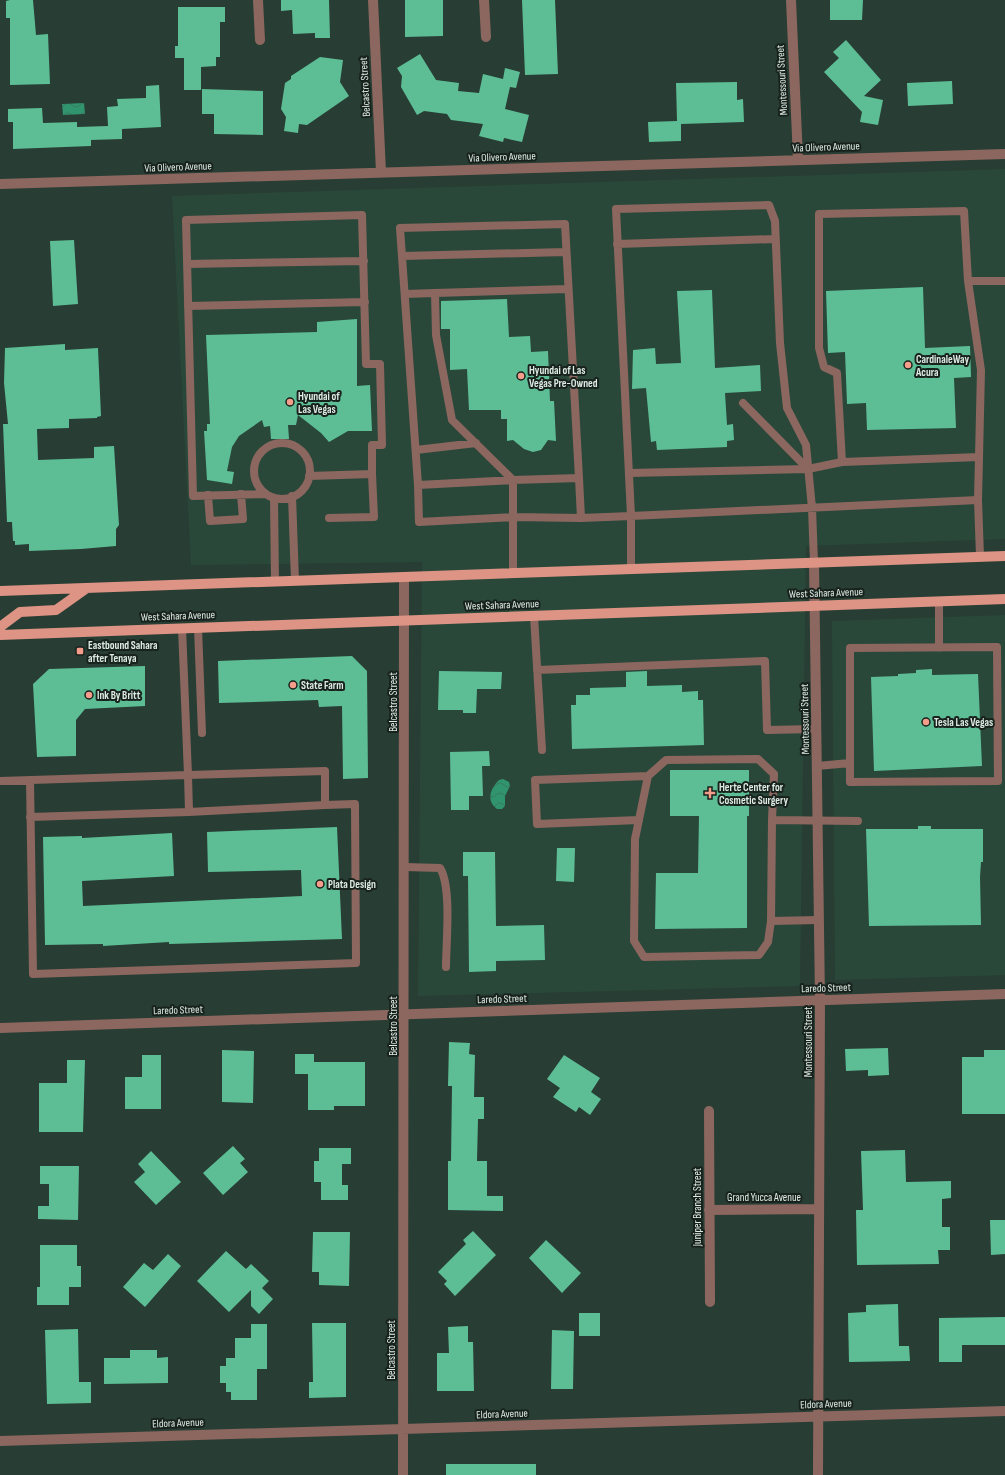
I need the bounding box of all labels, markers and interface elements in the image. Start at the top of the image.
street label: Montessouri Street [774,44,790,116]
street label: Belcastro Street [357,56,373,117]
street label: Via Olivero Avenue [792,139,860,155]
street label: Via Olivero Avenue [468,149,536,165]
street label: Via Olivero Avenue [144,159,212,175]
place label: CardinaleWay Acura [915,353,969,379]
marker: CardinaleWay Acura [903,360,913,370]
place label: Hyundai of Las Vegas Pre-Owned [529,364,598,390]
marker: Hyundai of Las Vegas Pre-Owned [516,371,526,381]
place label: Hyundai of Las Vegas [298,390,340,416]
marker: Hyundai of Las Vegas [285,397,295,407]
street label: West Sahara Avenue [789,585,863,601]
street label: West Sahara Avenue [465,597,539,613]
street label: West Sahara Avenue [141,608,215,624]
place label: Eastbound Sahara after Tenaya [88,639,158,665]
marker: Eastbound Sahara after Tenaya [75,646,85,656]
street label: Belcastro Street [387,672,400,732]
place label: State Farm [301,679,343,692]
marker: State Farm [288,680,298,690]
street label: Montessouri Street [798,683,812,754]
place label: Ink By Britt [97,689,141,702]
marker: Ink By Britt [84,690,94,700]
place label: Tesla Las Vegas [934,716,993,729]
marker: Tesla Las Vegas [921,717,931,727]
place label: Herte Center for Cosmetic Surgery [719,781,788,807]
marker: Herte Center for Cosmetic Surgery [704,787,716,799]
place label: Plata Design [328,878,376,891]
marker: Plata Design [315,879,325,889]
street label: Laredo Street [801,981,852,995]
street label: Laredo Street [477,992,528,1006]
street label: Belcastro Street [387,996,400,1056]
street label: Laredo Street [153,1003,204,1017]
street label: Montessouri Street [802,1006,815,1077]
street label: Juniper Branch Street [691,1167,704,1247]
street label: Grand Yucca Avenue [727,1191,801,1204]
street label: Belcastro Street [385,1320,398,1380]
street label: Eldora Avenue [800,1397,852,1411]
street label: Eldora Avenue [476,1407,528,1421]
street label: Eldora Avenue [152,1416,204,1430]

